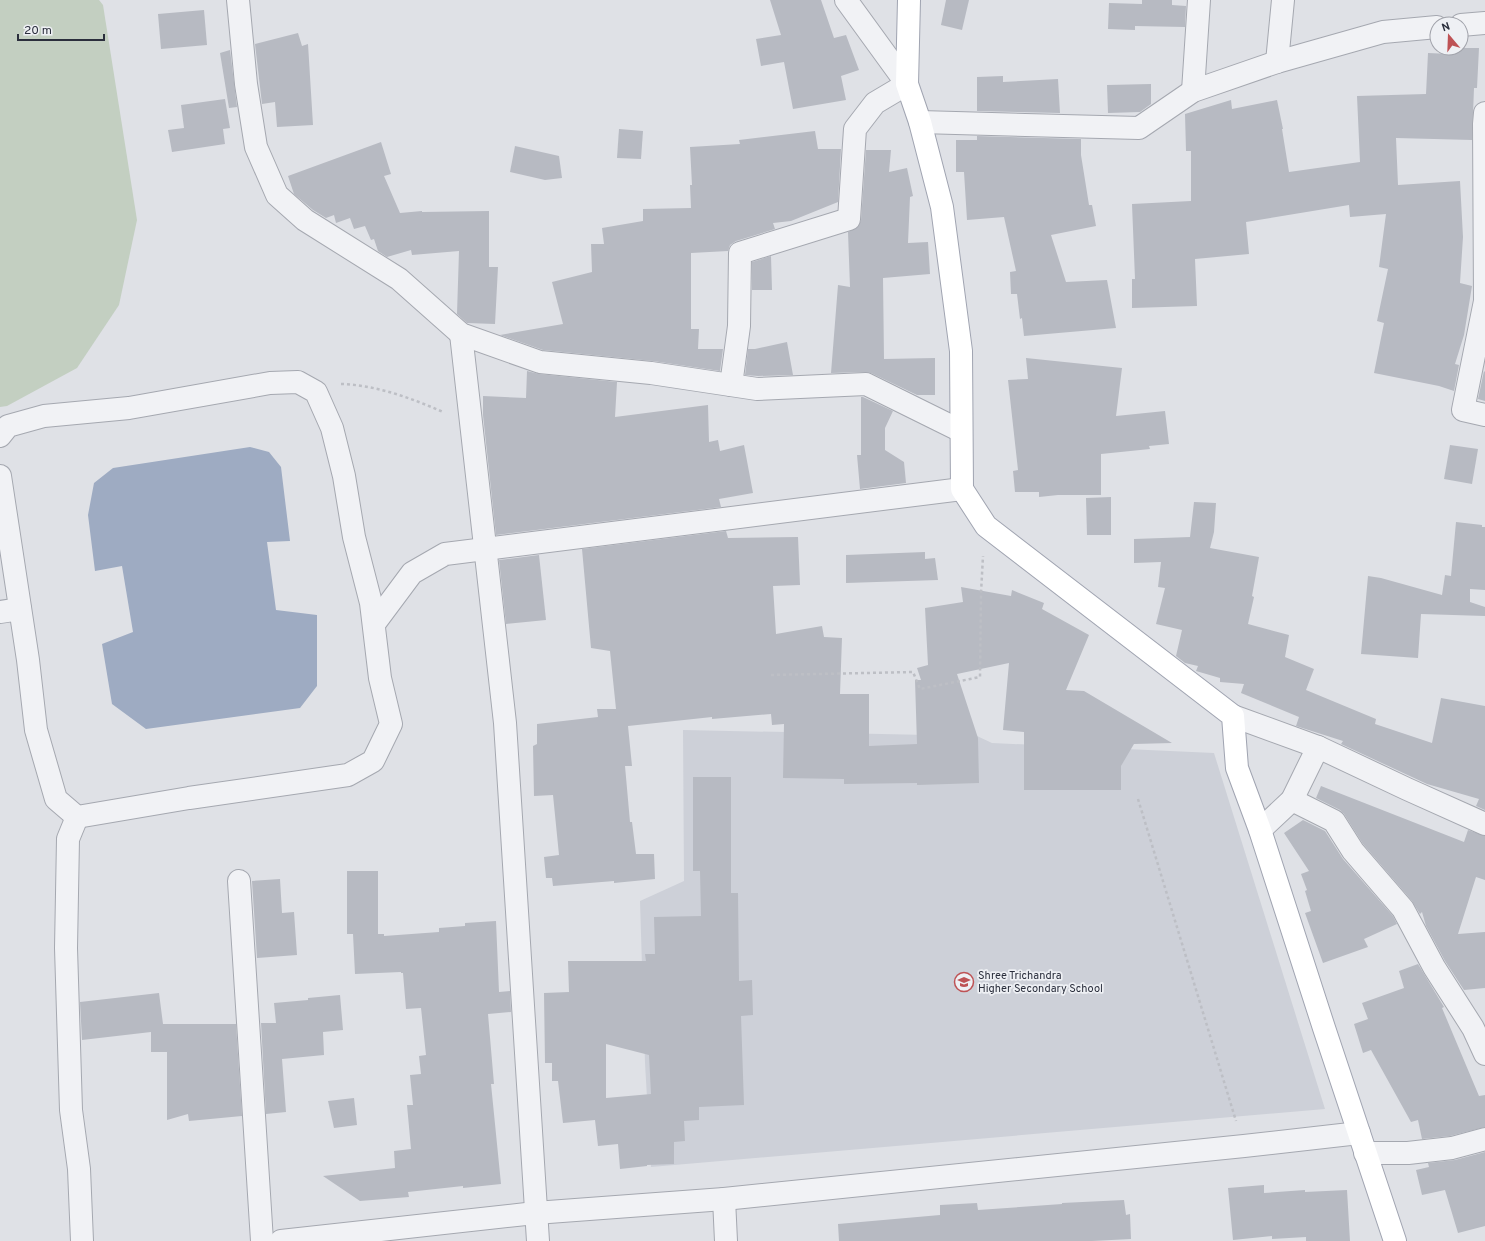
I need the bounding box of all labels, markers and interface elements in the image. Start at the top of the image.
scale bar [18,16,104,42]
north arrow [1429,16,1469,56]
text: N [1440,20,1452,35]
text: 20 m [24,23,52,39]
place label: Shree Trichandra Higher Secondary School [978,969,1103,996]
school or university icon: Shree Trichandra Higher Secondary School [953,971,975,993]

